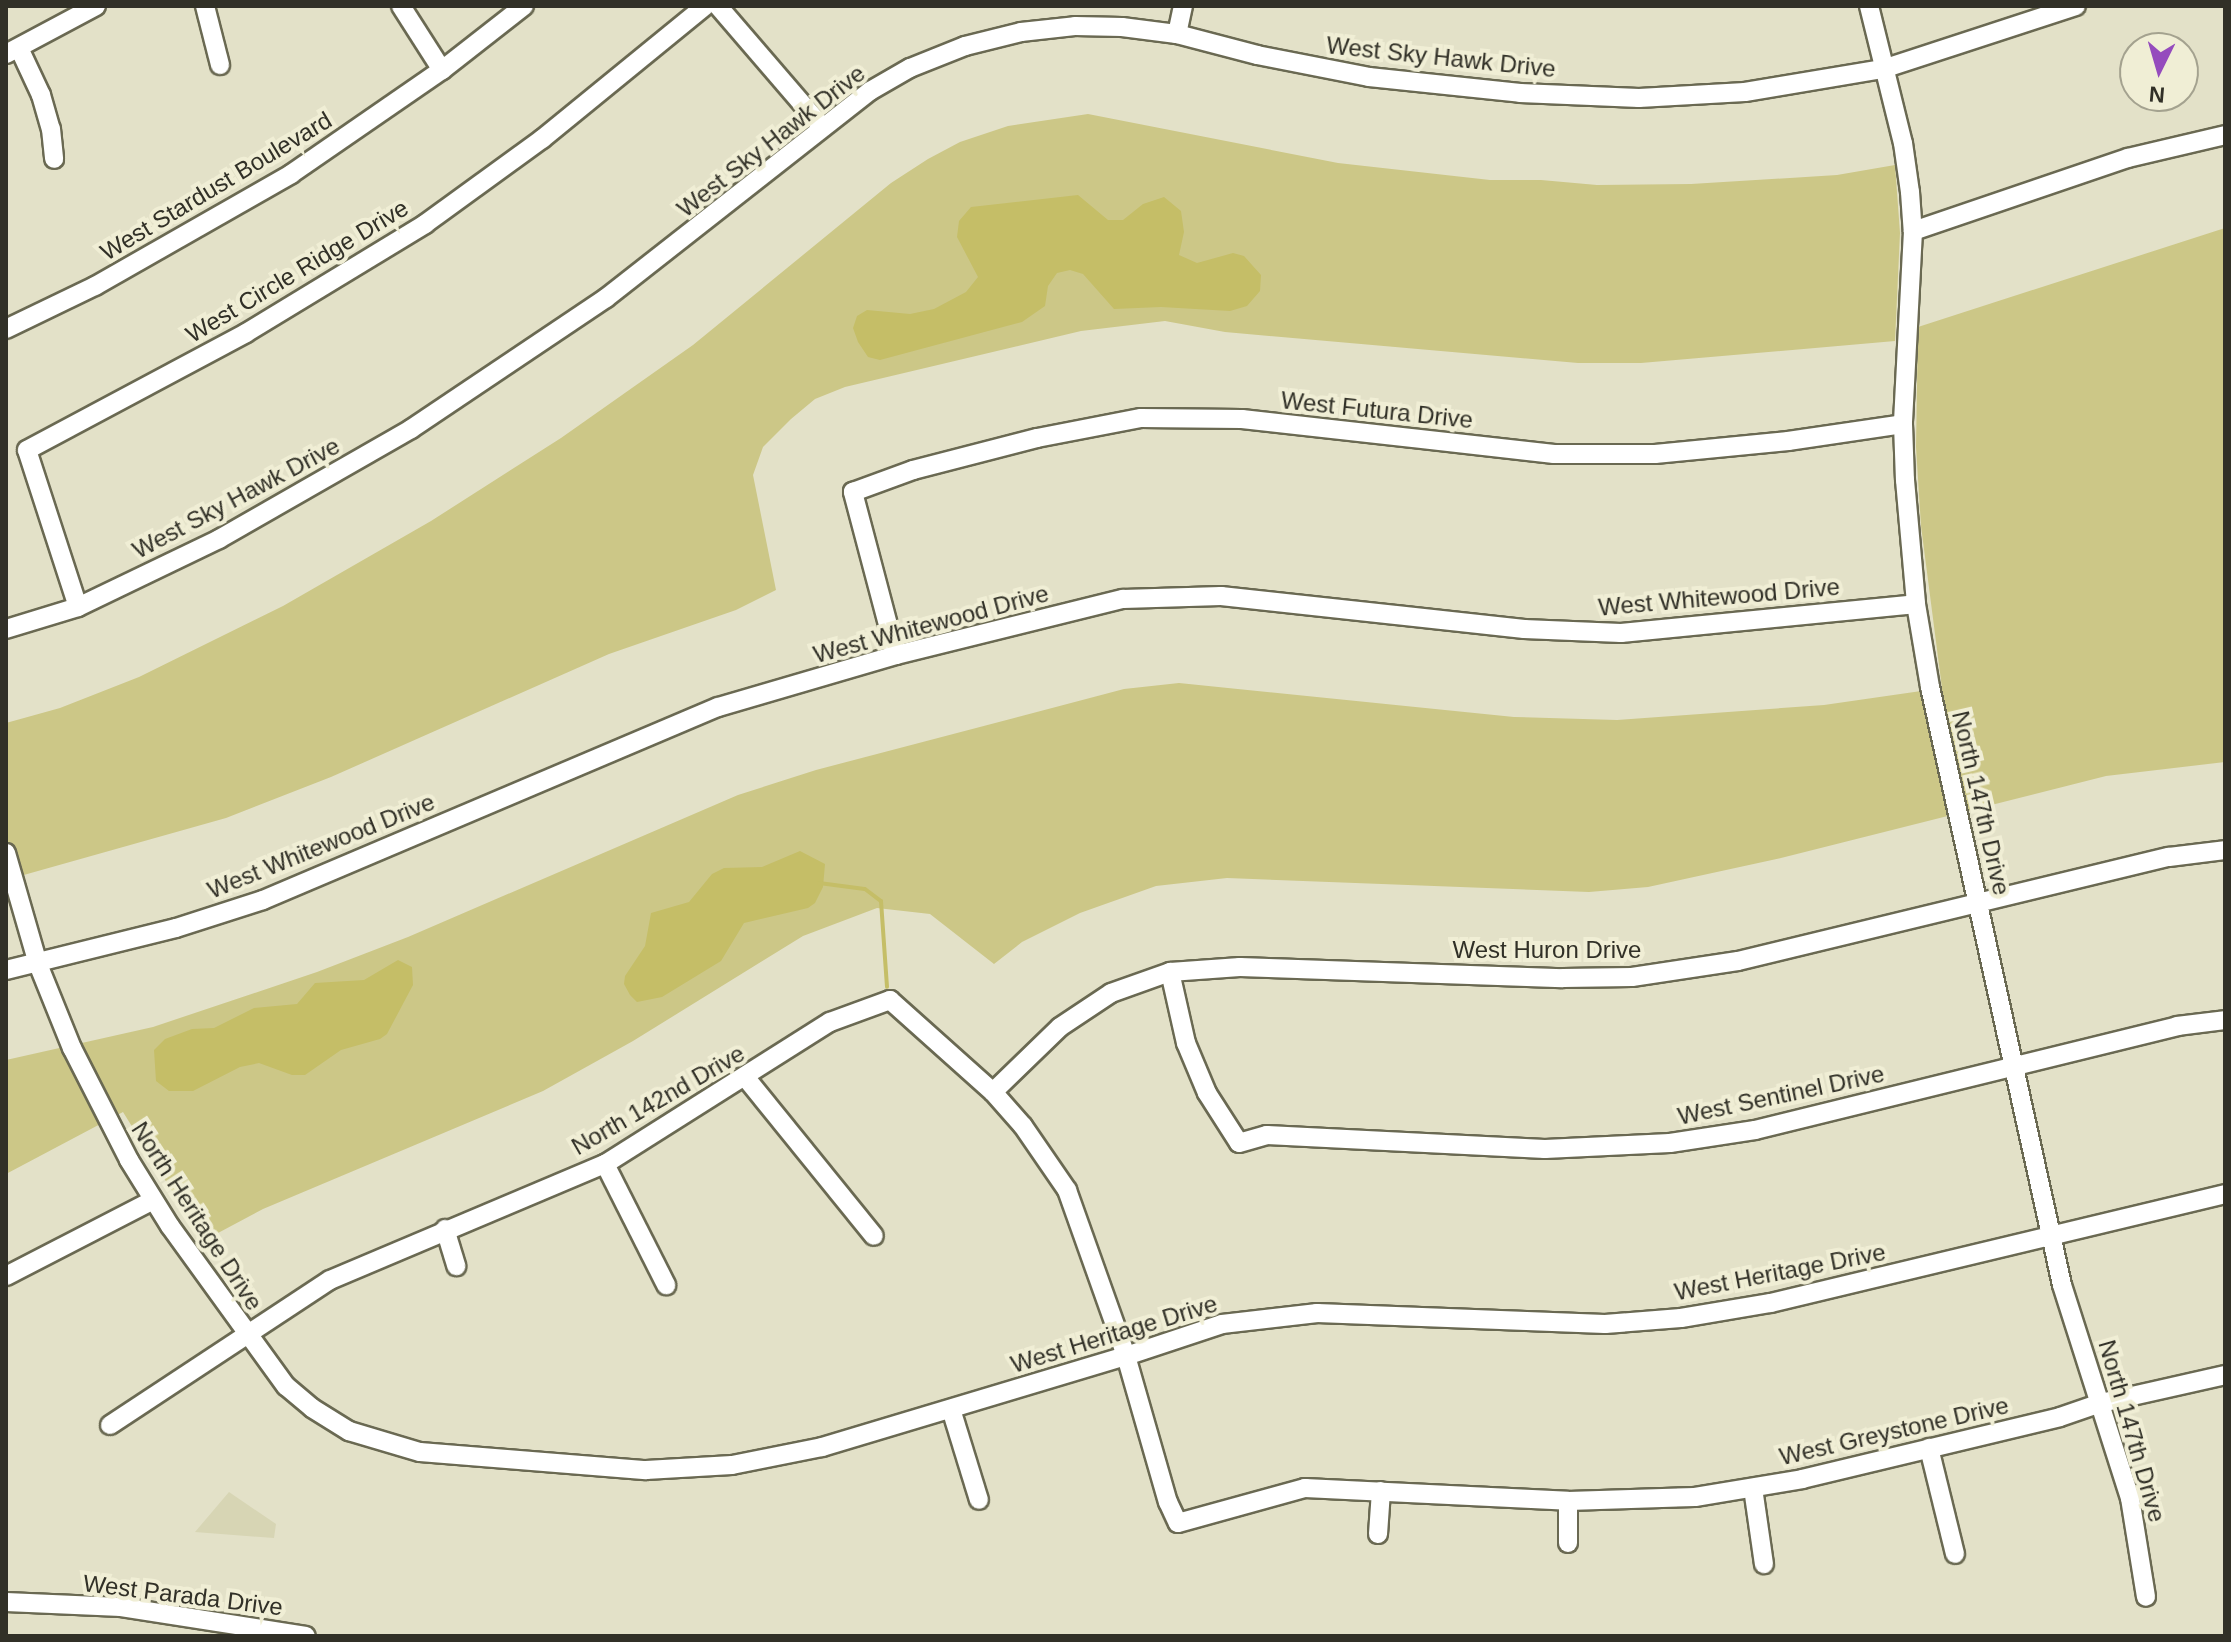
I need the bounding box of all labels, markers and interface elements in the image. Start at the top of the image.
street label: West Sky Hawk Drive [1325,31,1557,83]
north arrow [2119,32,2199,112]
street label: West Sky Hawk Drive [671,59,871,223]
text: N [2148,81,2166,108]
street label: West Stardust Boulevard [95,105,337,267]
street label: West Circle Ridge Drive [181,193,413,349]
street label: West Futura Drive [1280,386,1474,434]
street label: West Sky Hawk Drive [128,431,344,565]
street label: West Whitewood Drive [1597,572,1841,622]
street label: West Whitewood Drive [810,579,1052,669]
street label: North 147th Drive [1946,708,2016,898]
street label: West Whitewood Drive [203,787,439,905]
street label: West Huron Drive [1453,936,1641,964]
street label: North 142nd Drive [566,1039,750,1161]
street label: West Sentinel Drive [1675,1059,1887,1131]
street label: North Heritage Drive [125,1116,269,1316]
street label: West Heritage Drive [1672,1237,1888,1307]
street label: West Heritage Drive [1007,1289,1221,1379]
street label: North 147th Drive [2092,1337,2172,1525]
street label: West Greystone Drive [1777,1391,2011,1471]
street label: West Parada Drive [82,1568,284,1622]

